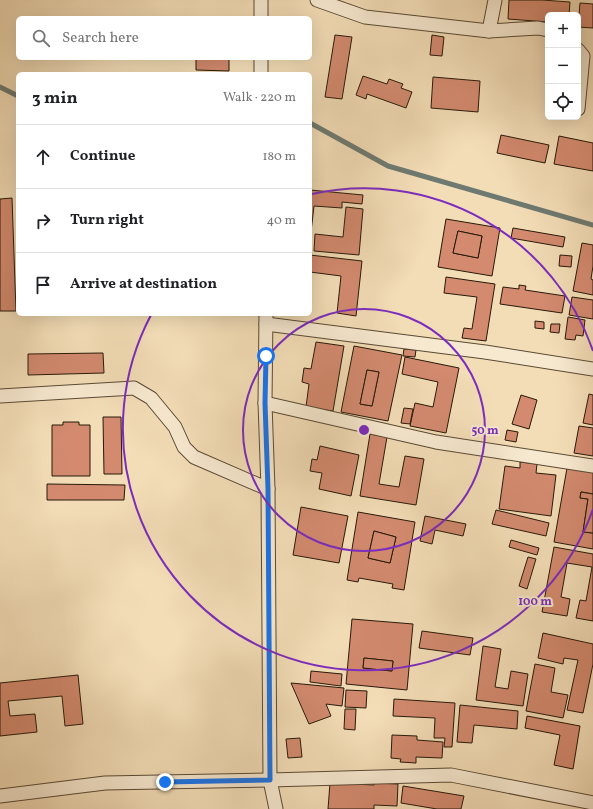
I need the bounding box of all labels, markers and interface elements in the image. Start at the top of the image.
map controls [545,12,581,120]
button: + [545,12,581,48]
search box [16,16,312,60]
icon: search [30,27,52,49]
text: Search here [62,28,139,49]
button: − [545,48,581,84]
button: locate [545,84,581,120]
text: 3 min [32,87,78,110]
text: Walk · 220 m [223,89,296,107]
icon: ahead [32,146,54,168]
text: Continue [70,146,135,167]
text: 180 m [262,148,296,166]
icon: right [32,210,54,232]
text: Turn right [70,210,144,231]
text: 40 m [267,212,296,230]
icon: arrive [32,274,54,296]
text: Arrive at destination [70,274,217,295]
route start [257,347,275,365]
centre of rings [357,423,371,437]
text: 50 m [471,423,499,439]
text: 100 m [518,594,552,610]
route end [156,773,174,791]

